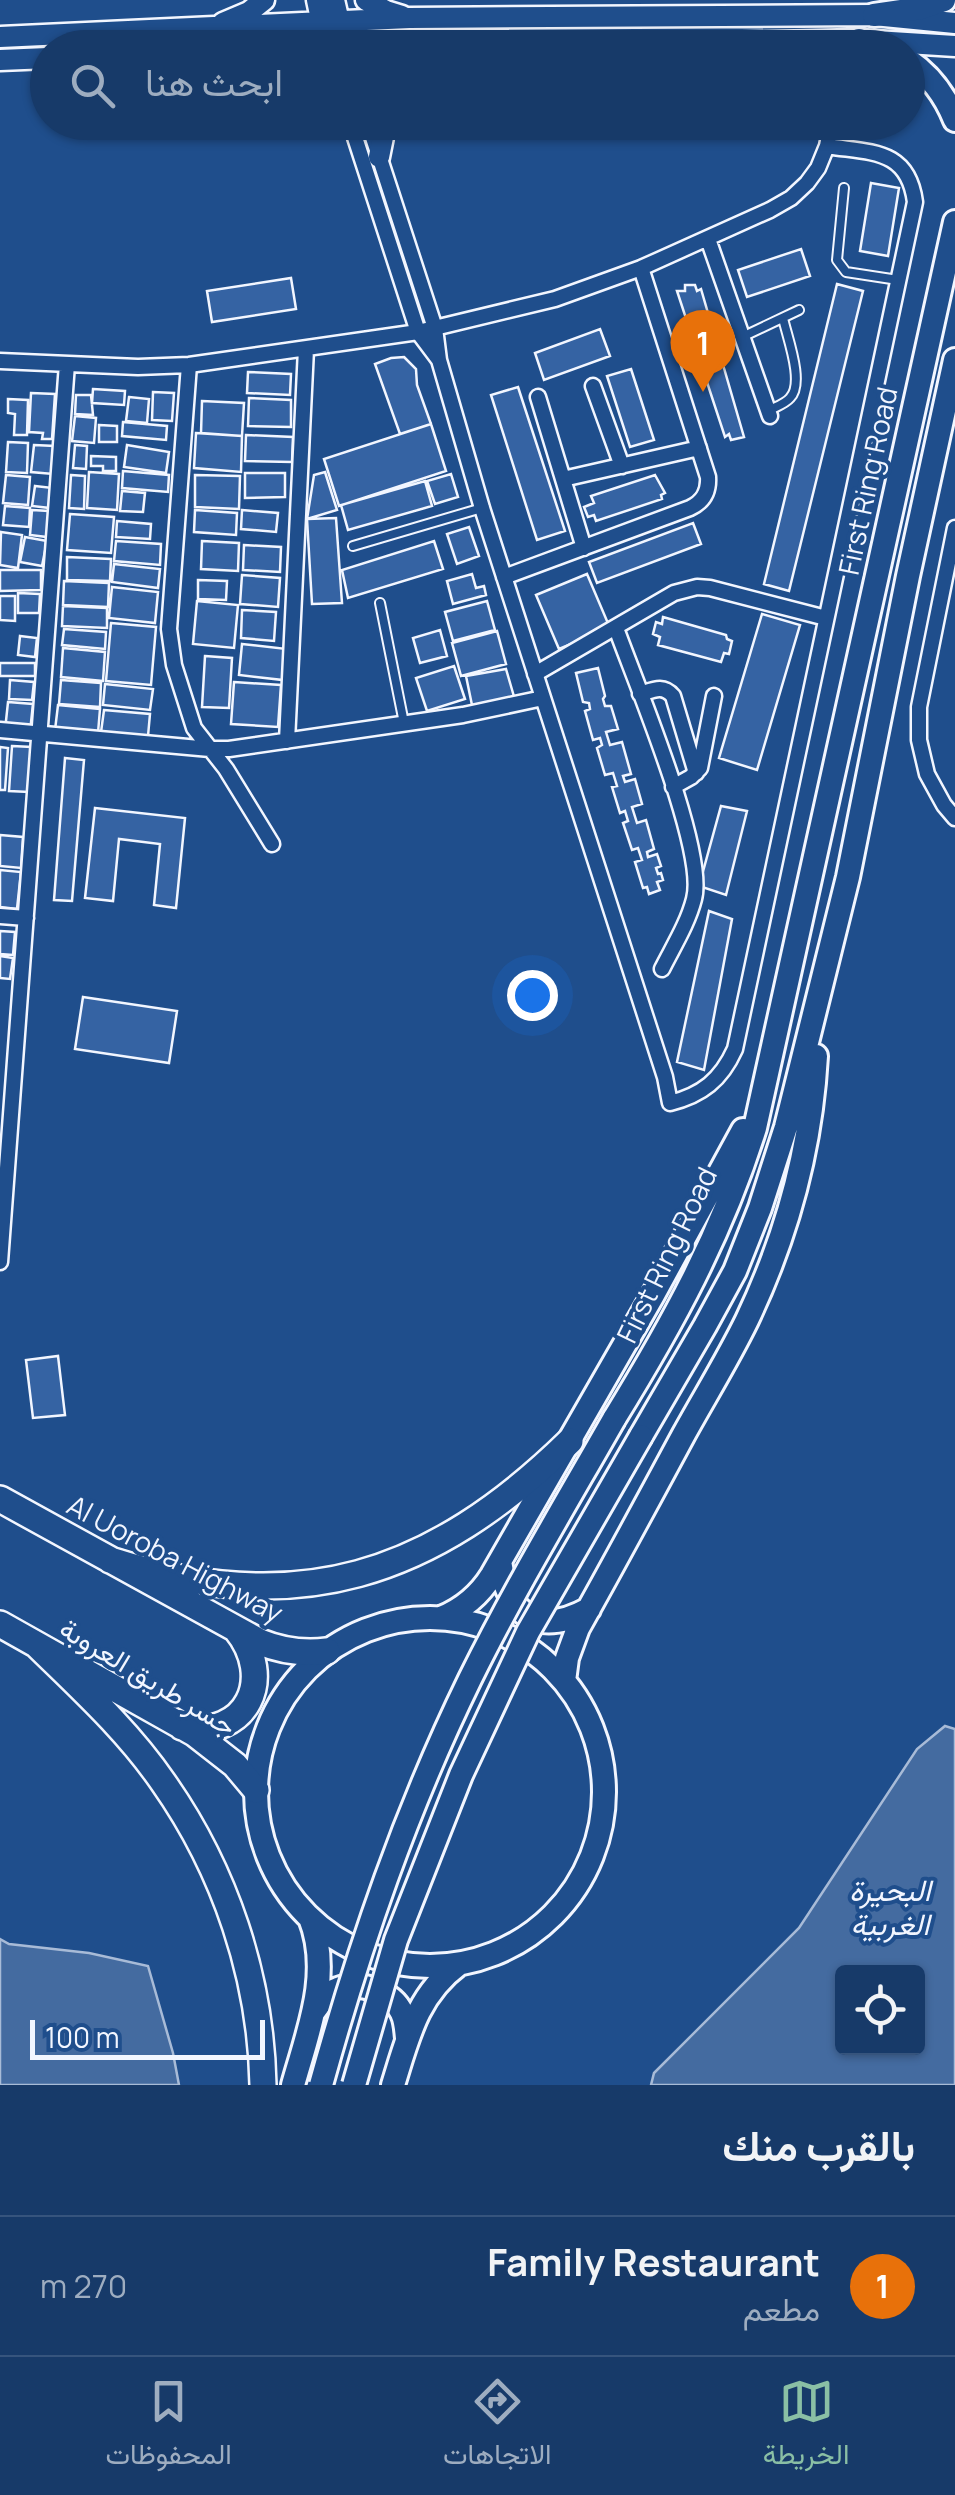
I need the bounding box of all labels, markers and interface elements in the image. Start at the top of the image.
search box [30,30,925,140]
text: ابحث هنا [145,55,283,107]
icon: search [65,58,120,113]
pin: 1 [670,310,736,392]
street label: First Ring Road [829,383,905,578]
your location [507,970,558,1021]
street label: First Ring Road [607,1160,725,1349]
street label: Al Uoroba Highway [61,1485,290,1631]
street label: جسر طريق العروبة [53,1608,244,1744]
water label: البحيرة الغربية [849,1869,934,1944]
map controls [835,1965,925,2055]
button: locate [835,1965,925,2055]
scale bar [30,2015,265,2060]
text: 100 m [45,2018,119,2056]
text: بالقرب منك [722,2116,915,2174]
text: Family Restaurant [487,2235,820,2287]
text: 270 m [40,2264,127,2308]
text: 1 [875,2264,890,2308]
text: مطعم [743,2287,820,2331]
tab: المحفوظات [106,2374,232,2479]
tab: الاتجاهات [443,2374,552,2479]
tab: الخريطة [763,2374,849,2479]

